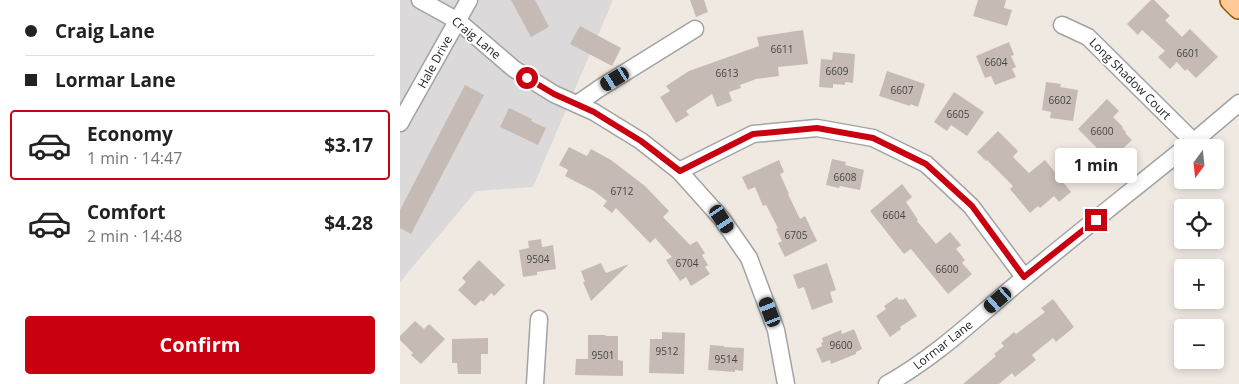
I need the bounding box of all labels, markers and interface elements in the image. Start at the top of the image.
street label: Craig Lane [448,12,505,63]
text: Craig Lane [55,18,155,44]
street label: Hale Drive [413,32,456,91]
street label: Long Shadow Court [1086,34,1175,123]
house number: 6611 [771,42,793,56]
house number: 6601 [1177,46,1199,60]
house number: 6604 [985,55,1008,69]
house number: 6609 [826,64,849,78]
car [598,65,631,93]
house number: 6613 [716,66,739,80]
text: Lormar Lane [55,67,176,93]
route start [516,67,538,89]
house number: 6607 [891,83,914,97]
house number: 6602 [1049,93,1072,107]
house number: 6605 [947,107,970,121]
text: Economy [87,121,173,147]
icon: car [27,123,72,168]
house number: 6600 [1091,124,1114,138]
text: $3.17 [324,132,373,158]
north arrow [1174,139,1224,189]
map controls [1174,139,1224,369]
text: 1 min · 14:47 [87,147,182,169]
callout: 1 min [1055,148,1137,182]
text: 1 min [1074,154,1118,176]
house number: 6608 [834,170,857,184]
house number: 6712 [611,184,634,198]
text: Comfort [87,199,166,225]
button: locate [1174,199,1224,249]
icon: car [27,201,72,246]
car [707,202,736,236]
house number: 6604 [883,208,906,222]
route end [1085,209,1107,231]
text: $4.28 [324,210,373,236]
text: 2 min · 14:48 [87,225,182,247]
house number: 6705 [785,228,808,242]
house number: 9504 [527,252,550,266]
house number: 6704 [676,256,699,270]
button: + [1174,259,1224,309]
house number: 6600 [936,262,959,276]
car [981,284,1014,316]
car [757,295,782,329]
button: Confirm [25,316,375,374]
street label: Lormar Lane [909,316,976,373]
button: − [1174,319,1224,369]
house number: 9600 [830,338,853,352]
house number: 9512 [656,344,679,358]
house number: 9501 [592,348,614,362]
house number: 9514 [715,352,738,366]

